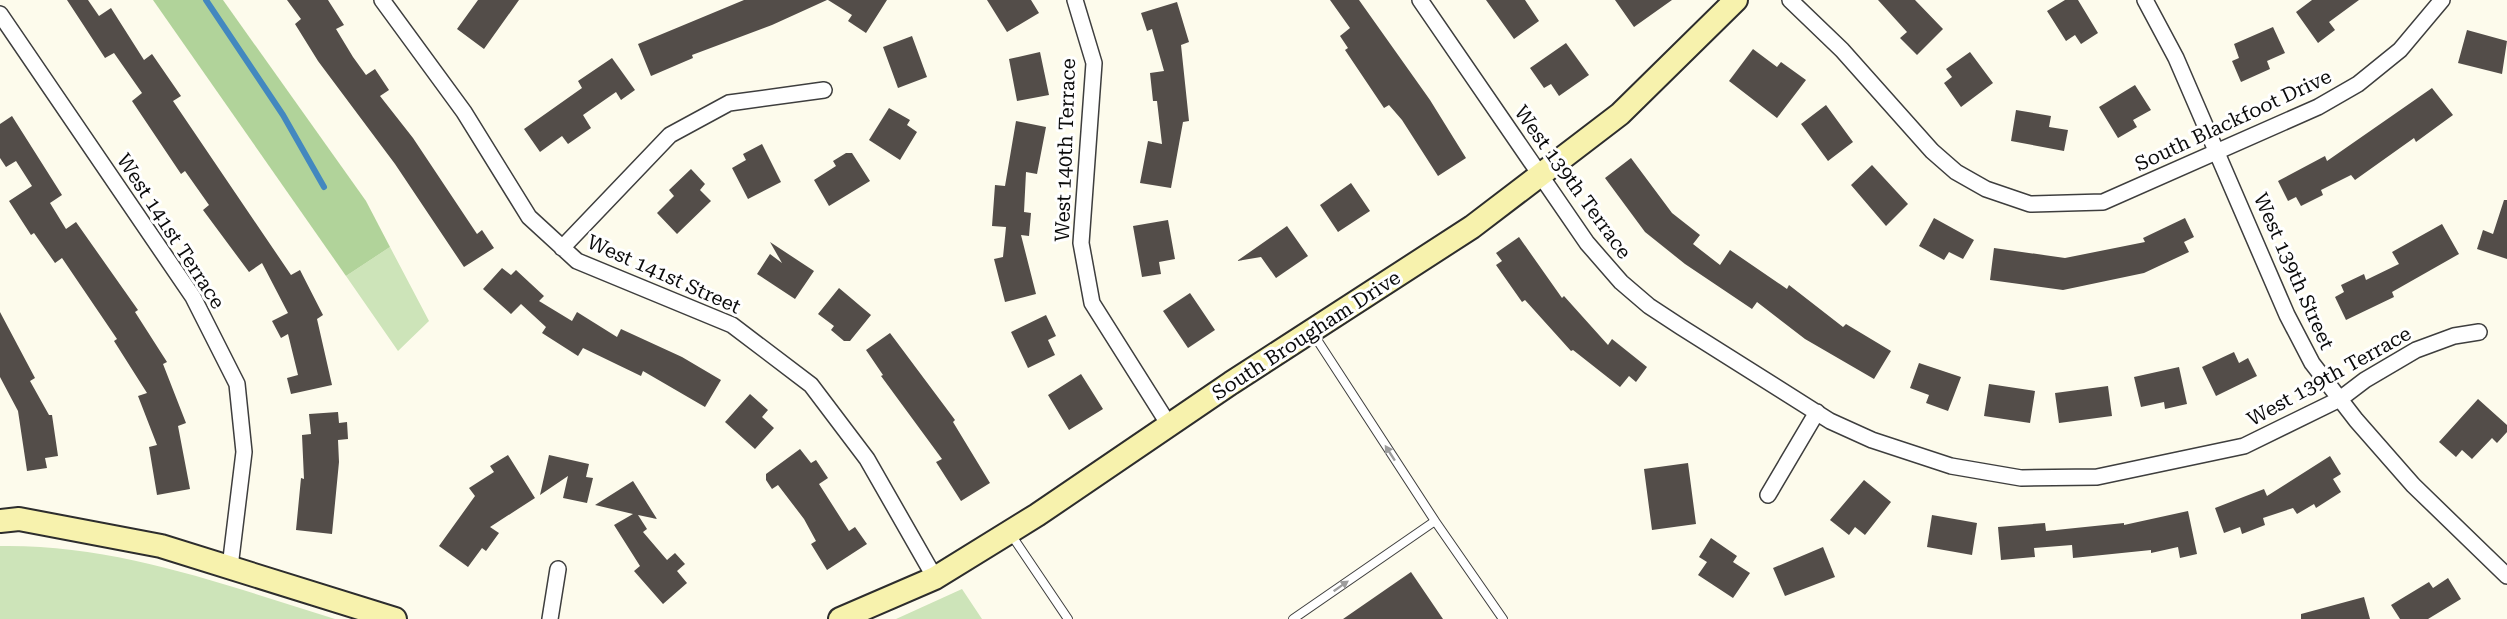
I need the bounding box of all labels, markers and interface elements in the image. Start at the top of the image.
street label: West 140th Terrace [1050,58,1080,242]
street label: South Blackfoot Drive [2131,64,2335,176]
street label: West 139th Terrace [1509,101,1637,263]
street label: West 141st Terrace [112,149,230,313]
street label: West 139th Street [2249,189,2340,353]
street label: West 141st Street [584,229,745,319]
street label: South Brougham Drive [1207,265,1405,405]
street label: West 139th Terrace [2243,321,2415,431]
one-way arrow [1385,445,1396,461]
one-way arrow [1333,580,1349,592]

